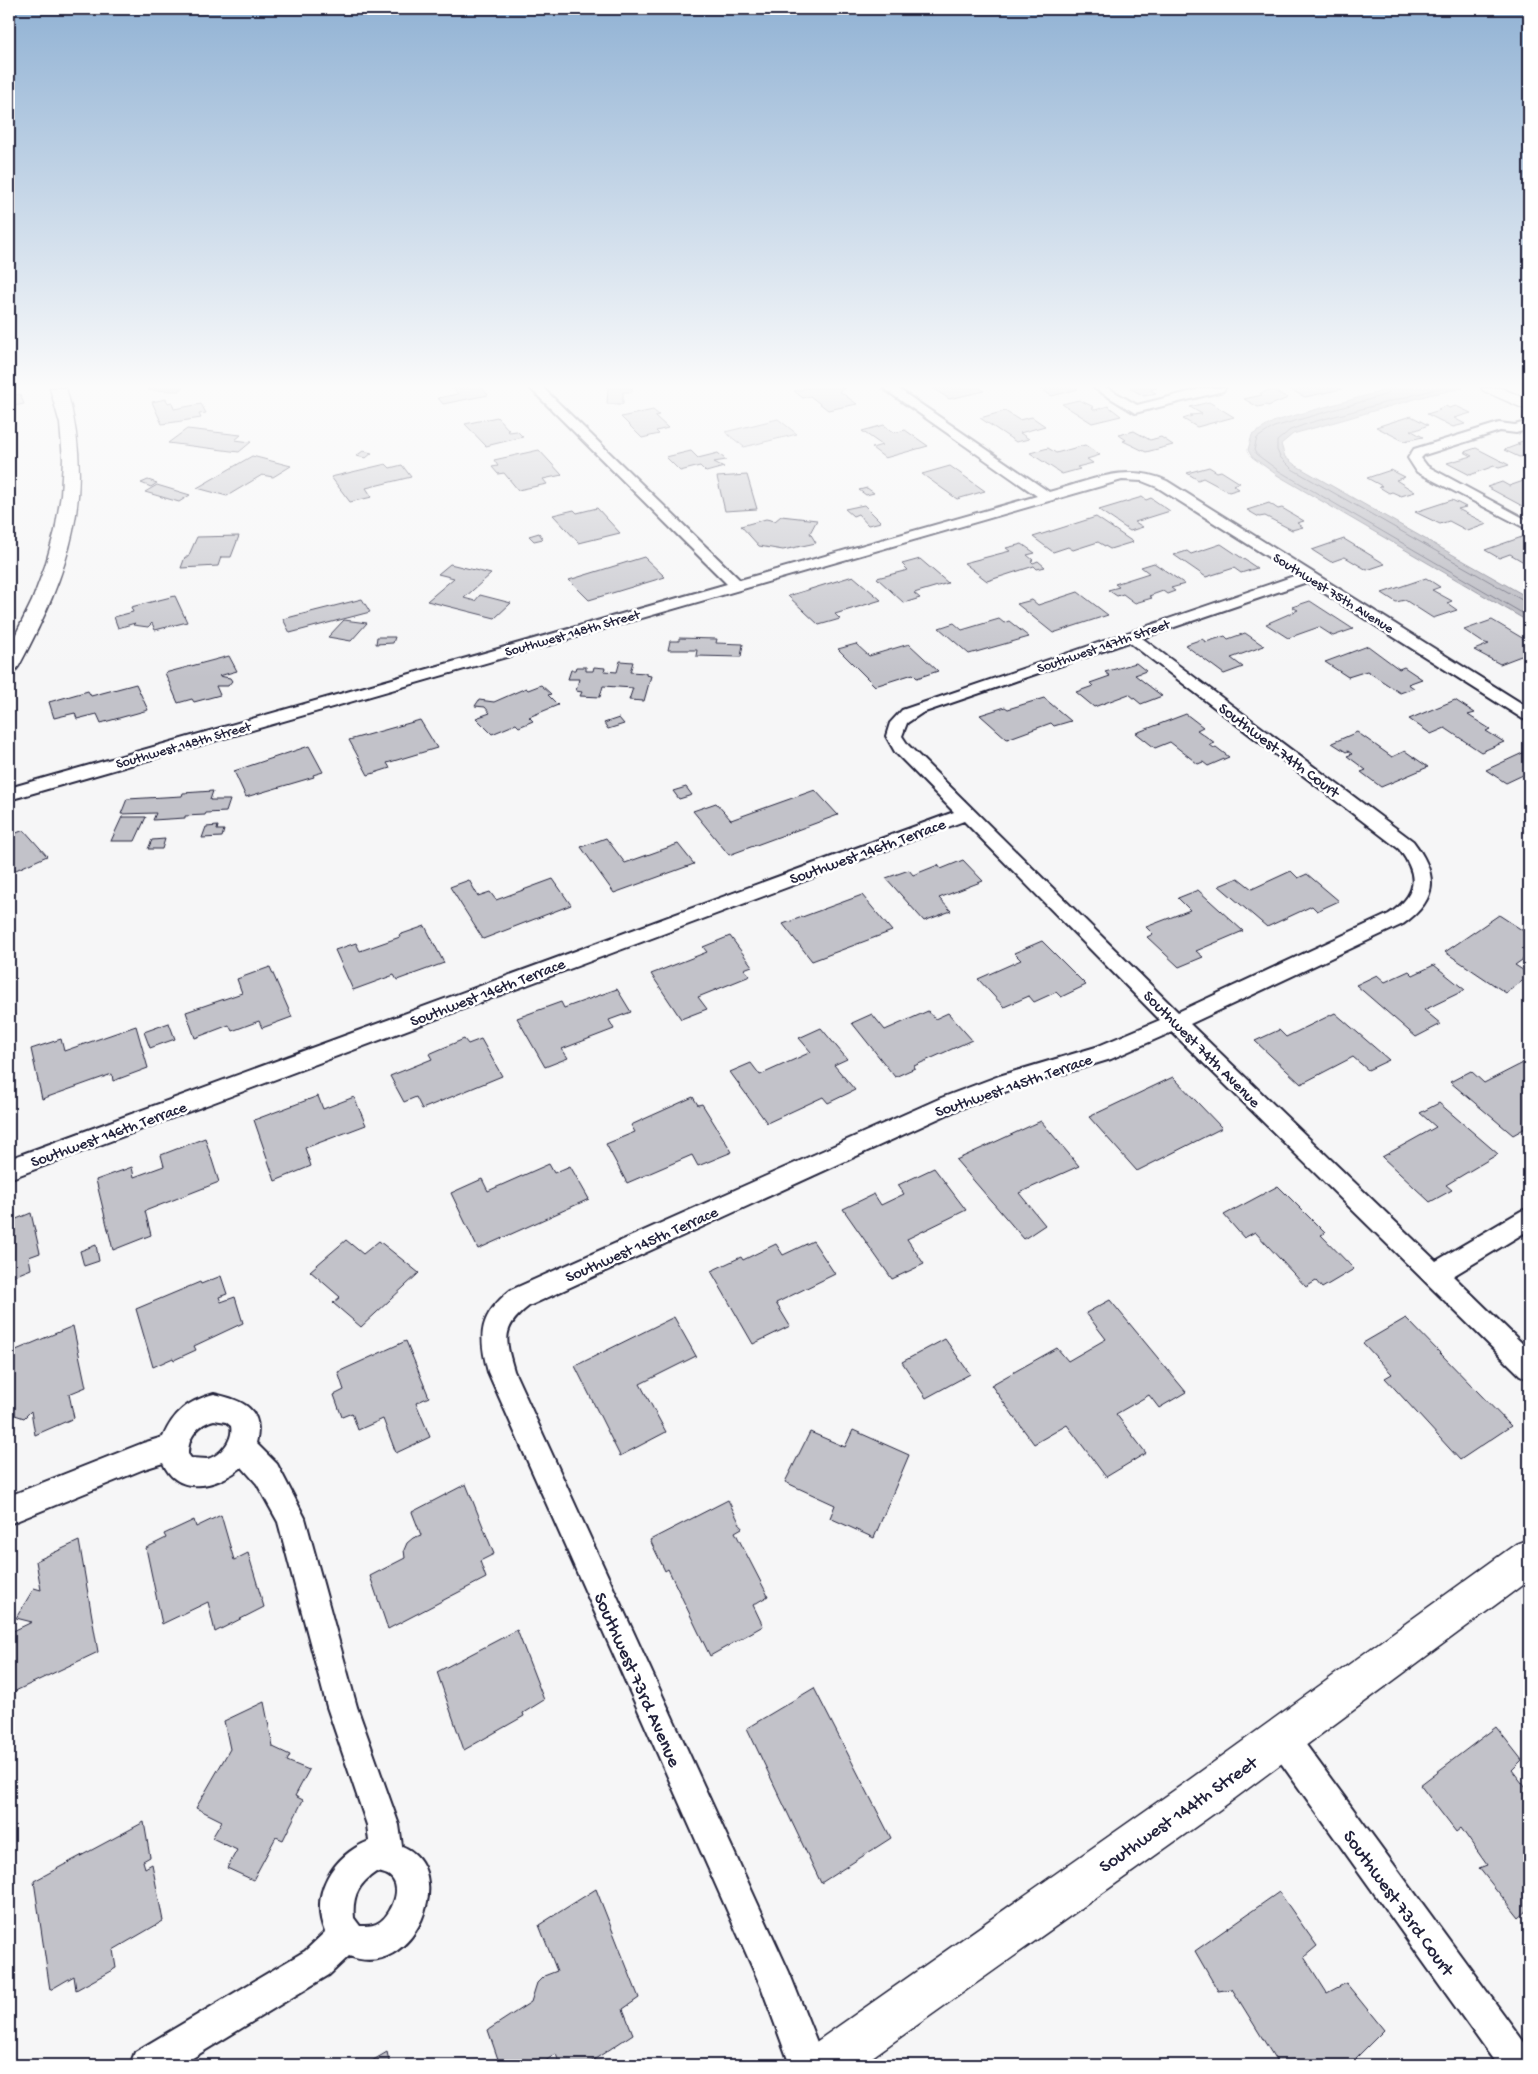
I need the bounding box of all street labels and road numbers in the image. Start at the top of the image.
street label: Southwest 75th Avenue [1269,550,1397,639]
street label: Southwest 148th Street [503,607,643,662]
street label: Southwest 147th Street [1035,616,1174,678]
street label: Southwest 74th Court [1214,700,1343,804]
street label: Southwest 148th Street [114,719,254,774]
street label: Southwest 146th Terrace [788,816,949,890]
street label: Southwest 146th Terrace [408,956,569,1033]
street label: Southwest 74th Avenue [1138,988,1264,1114]
street label: Southwest 145th Terrace [933,1051,1096,1123]
street label: Southwest 146th Terrace [29,1099,190,1173]
street label: Southwest 145th Terrace [563,1204,722,1288]
street label: Southwest 73rd Avenue [587,1590,685,1771]
street label: Southwest 144th Street [1095,1751,1264,1879]
street label: Southwest 73rd Court [1336,1827,1459,1983]

